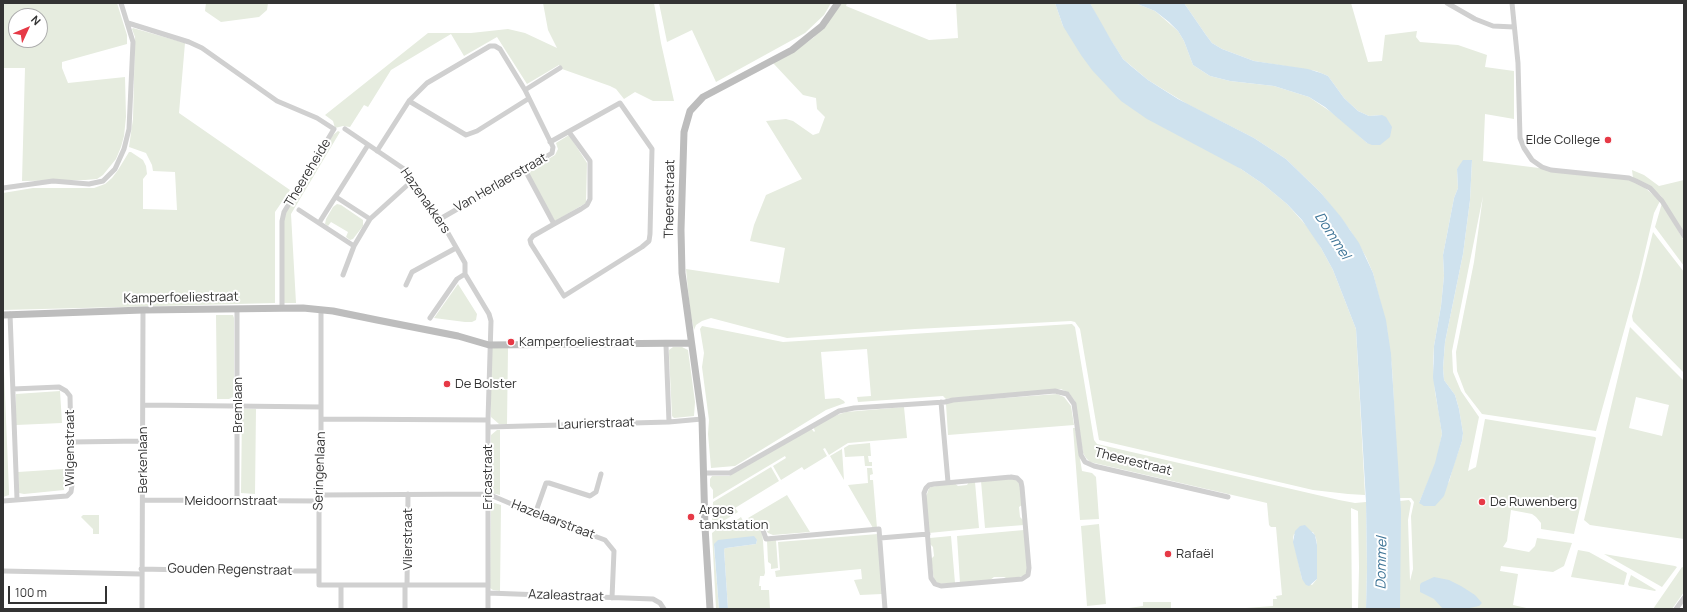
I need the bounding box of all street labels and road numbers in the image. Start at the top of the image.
street label: Theereheide [282,136,334,210]
street label: Van Herlaerstraat [452,150,550,216]
street label: Theerestraat [662,159,678,239]
street label: Hazenakkers [397,165,453,237]
street label: Kamperfoeliestraat [123,289,239,307]
street label: Bremlaan [230,377,246,433]
street label: Wilgenstraat [62,410,78,486]
street label: Laurierstraat [557,415,635,433]
street label: Berkenlaan [135,427,151,493]
street label: Seringenlaan [311,431,329,511]
street label: Ericastraat [480,444,496,510]
street label: Theerestraat [1093,445,1173,479]
street label: Meidoornstraat [184,493,278,509]
street label: Hazelaarstraat [509,497,597,543]
street label: Vlierstraat [400,508,416,570]
street label: Gouden Regenstraat [168,561,292,579]
street label: Azaleastraat [528,587,604,605]

